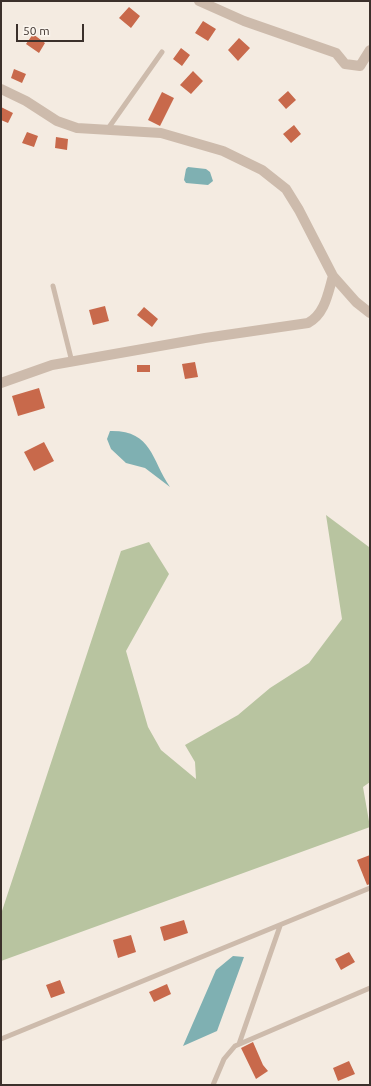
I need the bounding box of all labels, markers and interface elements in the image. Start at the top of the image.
scale bar [18,16,86,42]
text: 50 m [23,24,50,37]

